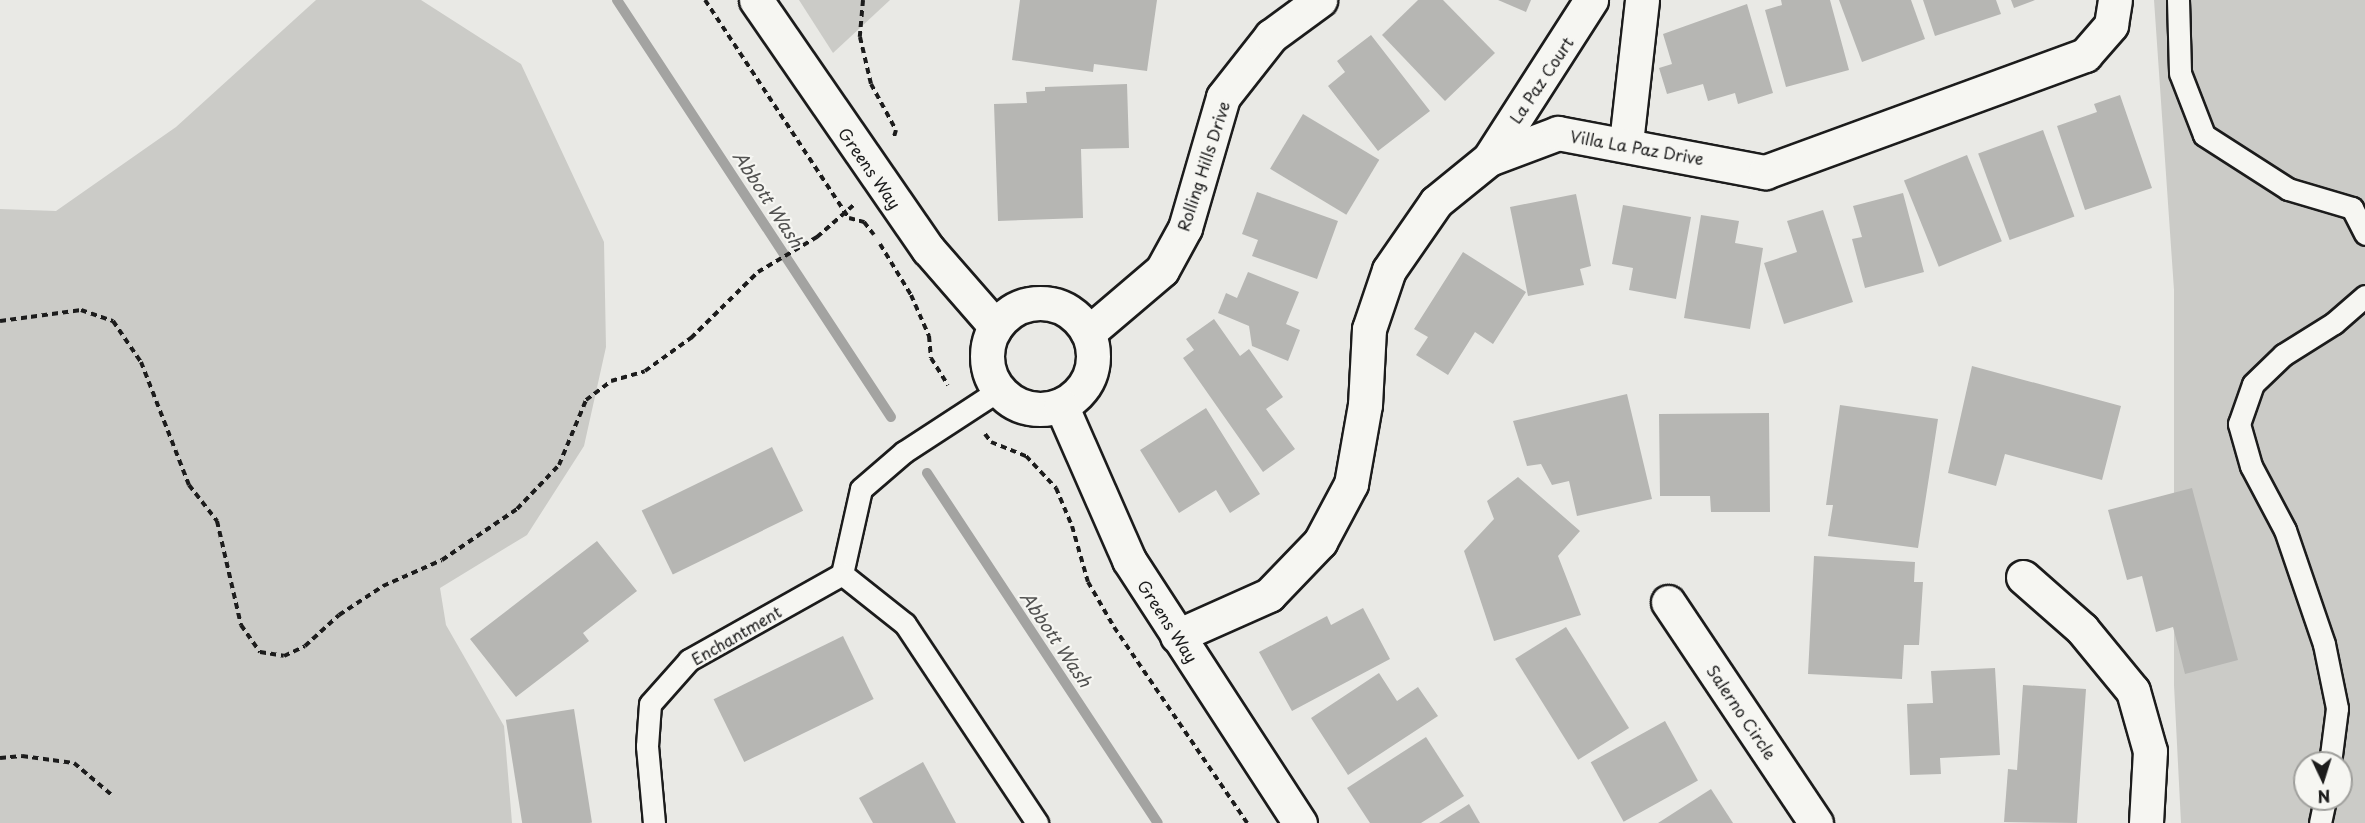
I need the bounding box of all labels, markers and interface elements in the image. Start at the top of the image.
street label: La Paz Court [1505,33,1577,127]
street label: Rolling Hills Drive [1173,98,1233,234]
street label: Greens Way [835,123,905,213]
street label: Villa La Paz Drive [1568,126,1706,168]
water label: Abbott Wash [729,146,807,252]
street label: Greens Way [1134,576,1202,666]
water label: Abbott Wash [1016,587,1096,691]
street label: Enchantment [688,602,784,668]
street label: Salerno Circle [1703,661,1781,763]
north arrow [2293,751,2353,811]
text: N [2317,785,2331,809]

